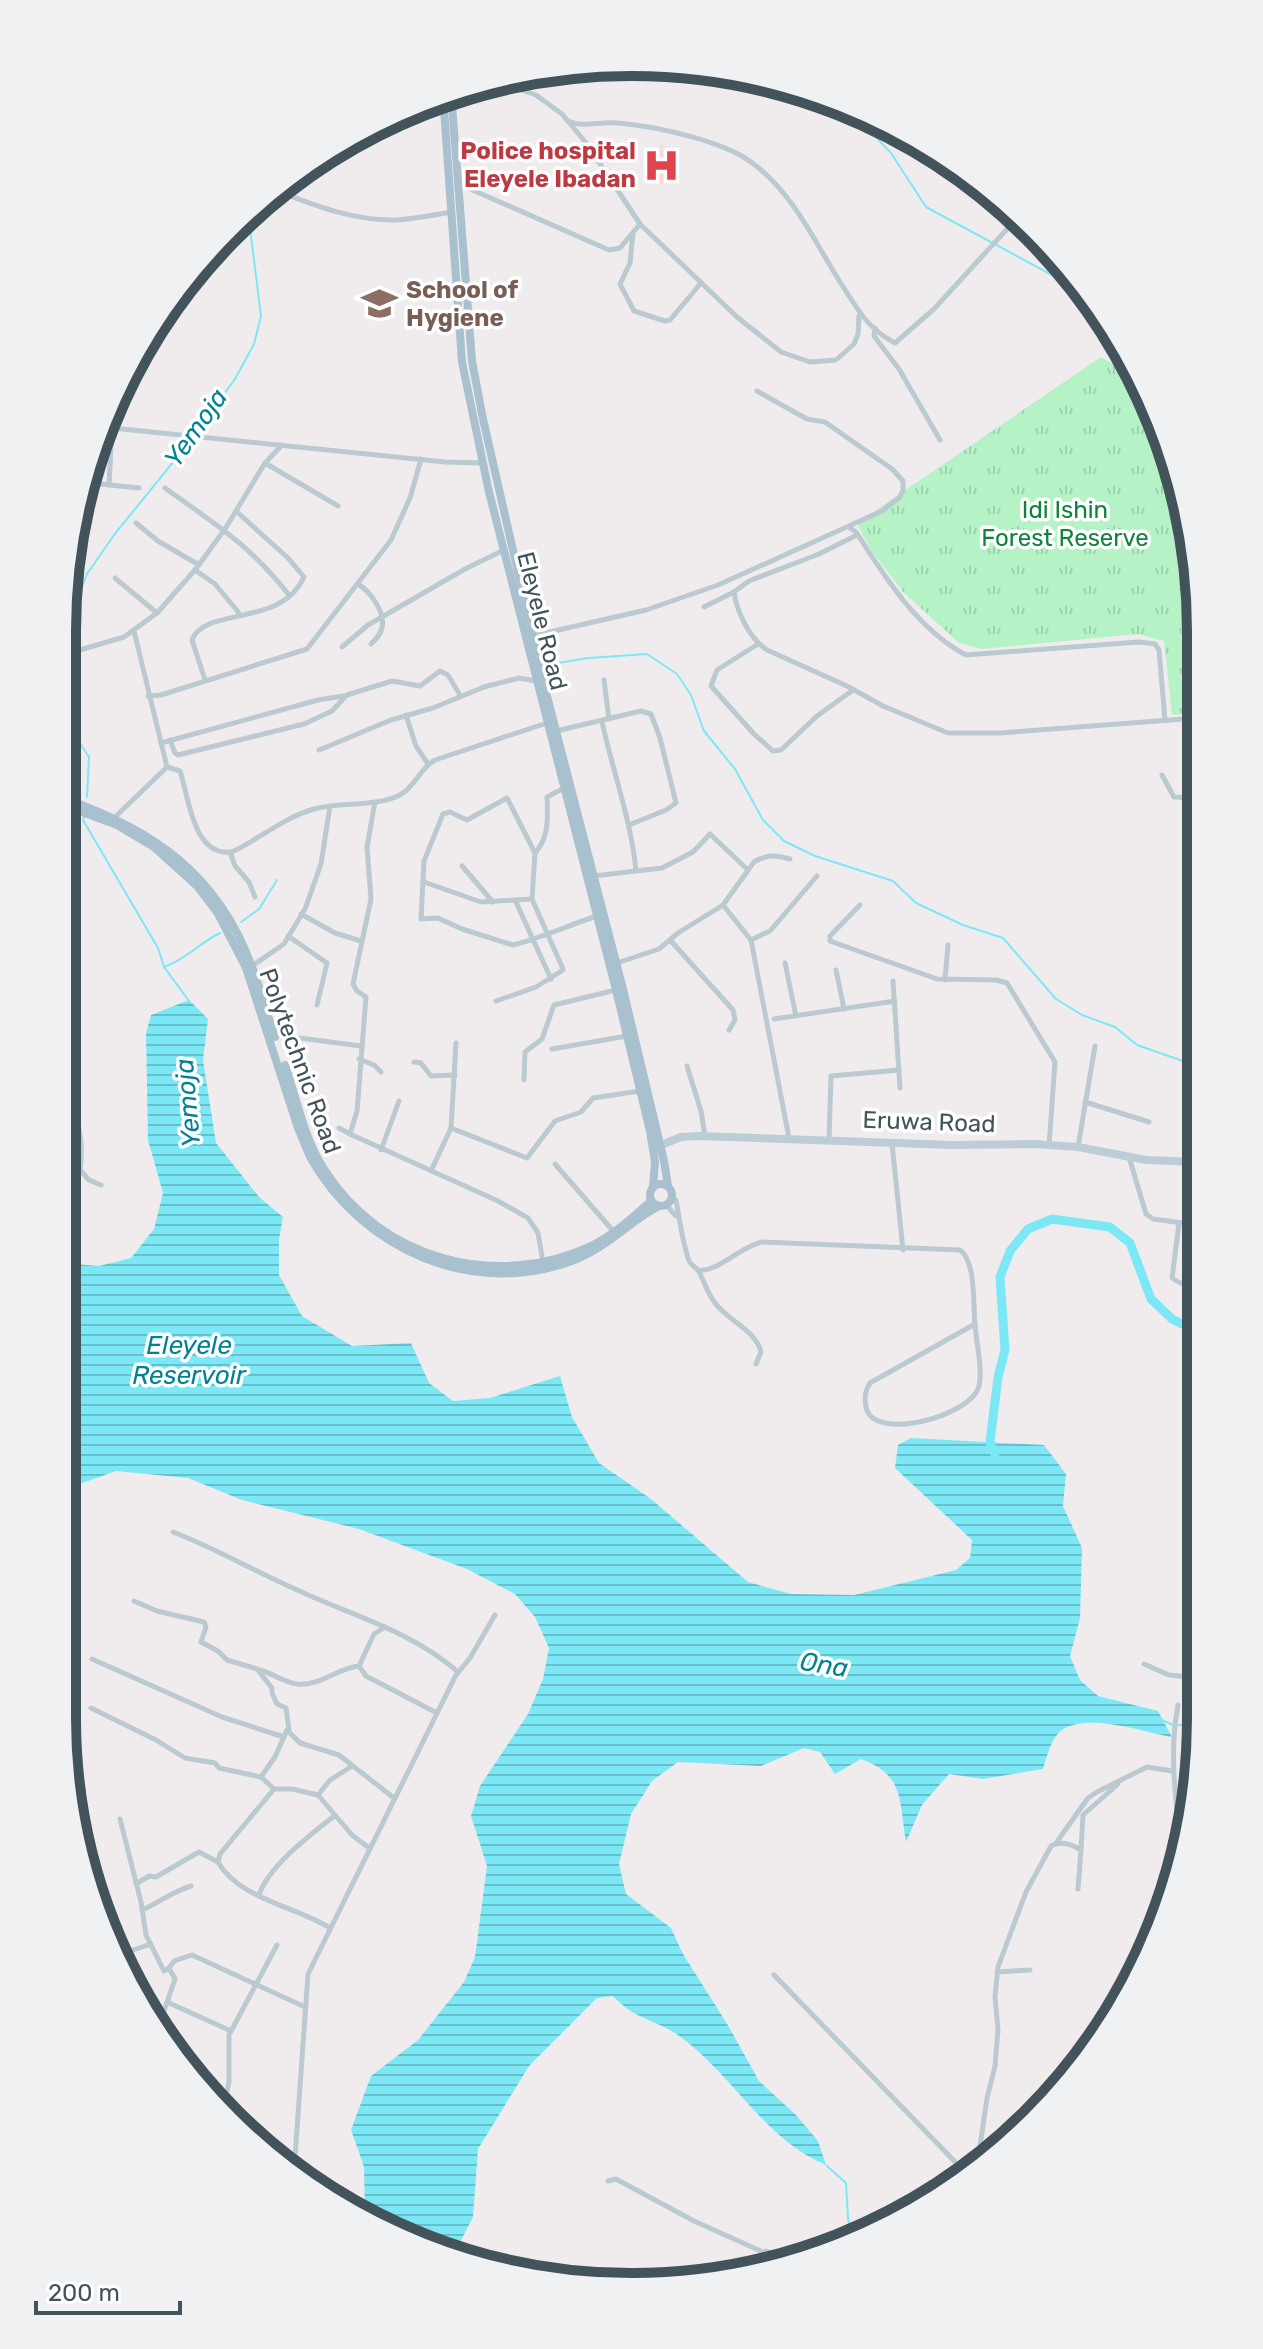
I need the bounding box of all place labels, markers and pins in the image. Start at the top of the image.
place label: Police hospital Eleyele Ibadan [460,137,636,193]
hospital icon: Police hospital Eleyele Ibadan [643,146,681,184]
place label: School of Hygiene [406,276,519,332]
school or university icon: School of Hygiene [361,285,399,323]

